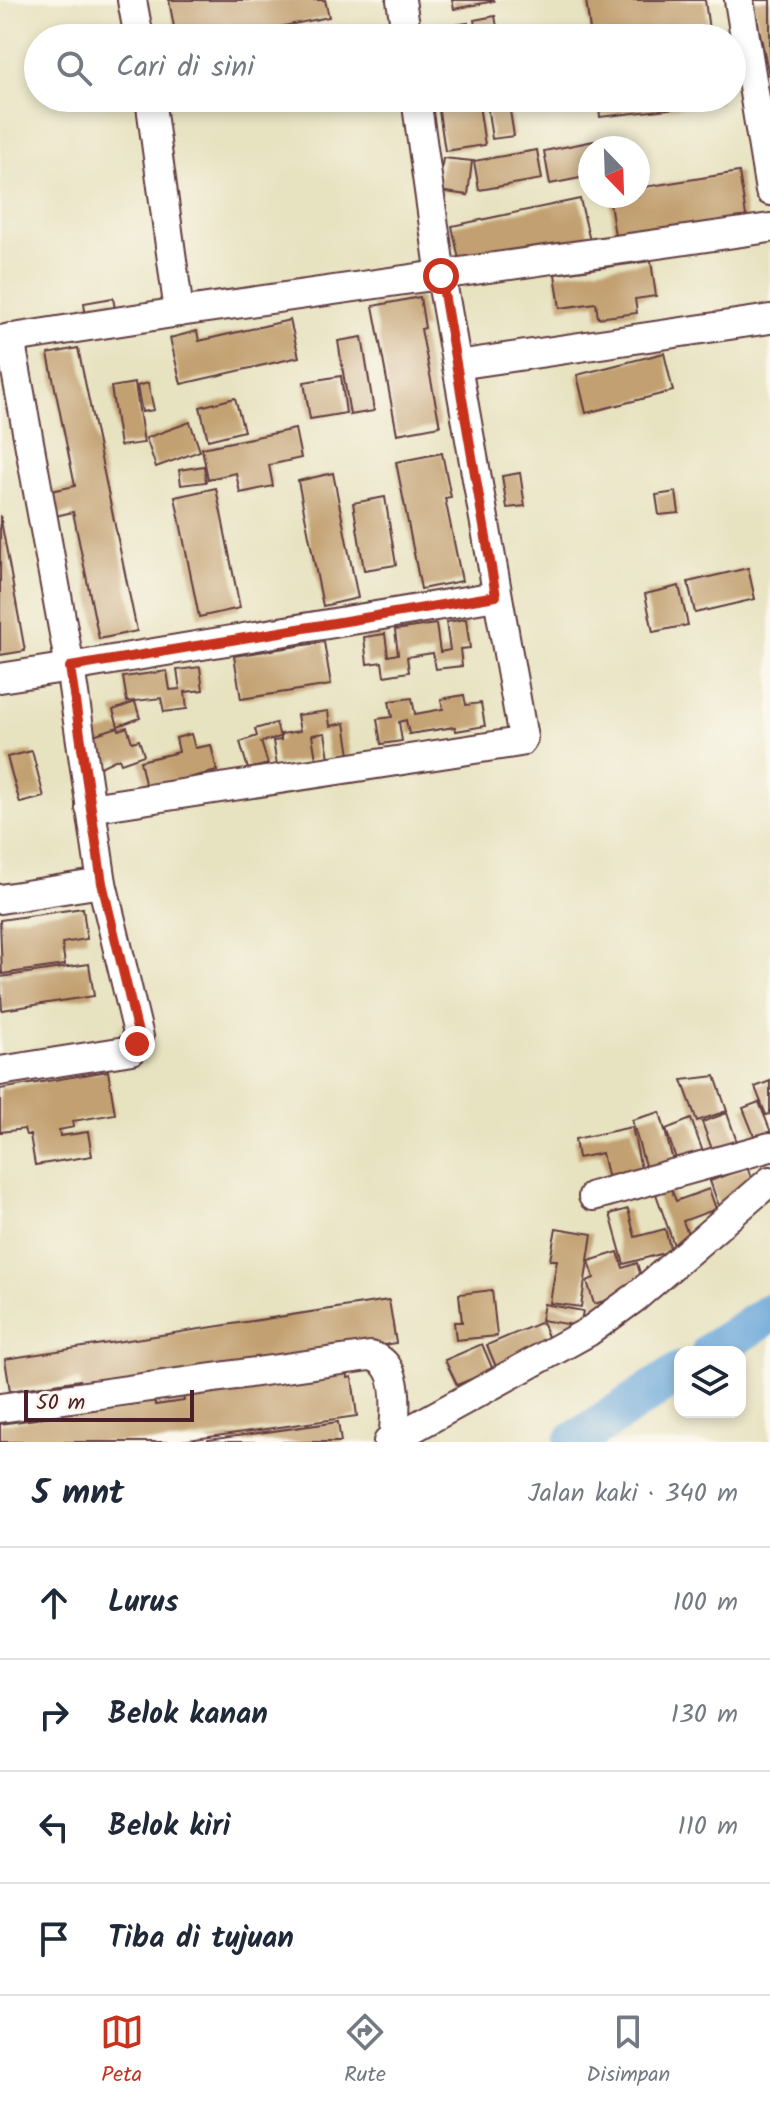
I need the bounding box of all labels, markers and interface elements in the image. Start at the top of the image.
search box [24,24,746,112]
text: Cari di sini [116,44,254,92]
icon: search [52,46,96,90]
north arrow [578,136,650,208]
route start [423,258,459,294]
route end [119,1026,155,1062]
map controls [674,1346,746,1418]
button: layers [674,1346,746,1418]
scale bar [24,1386,194,1422]
text: 50 m [36,1386,85,1421]
text: 5 mnt [32,1467,124,1521]
text: Jalan kaki · 340 m [528,1473,738,1515]
text: Lurus [108,1579,178,1627]
icon: ahead [32,1581,76,1625]
text: 100 m [673,1582,738,1624]
text: Belok kanan [108,1691,268,1739]
icon: right [32,1693,76,1737]
text: 130 m [671,1694,738,1736]
text: Belok kiri [108,1803,231,1851]
icon: left [32,1805,76,1849]
text: 110 m [678,1806,738,1848]
text: Tiba di tujuan [108,1915,294,1963]
icon: arrive [32,1917,76,1961]
tab: Peta [100,2010,144,2093]
tab: Rute [343,2010,387,2093]
tab: Disimpan [586,2010,670,2093]

